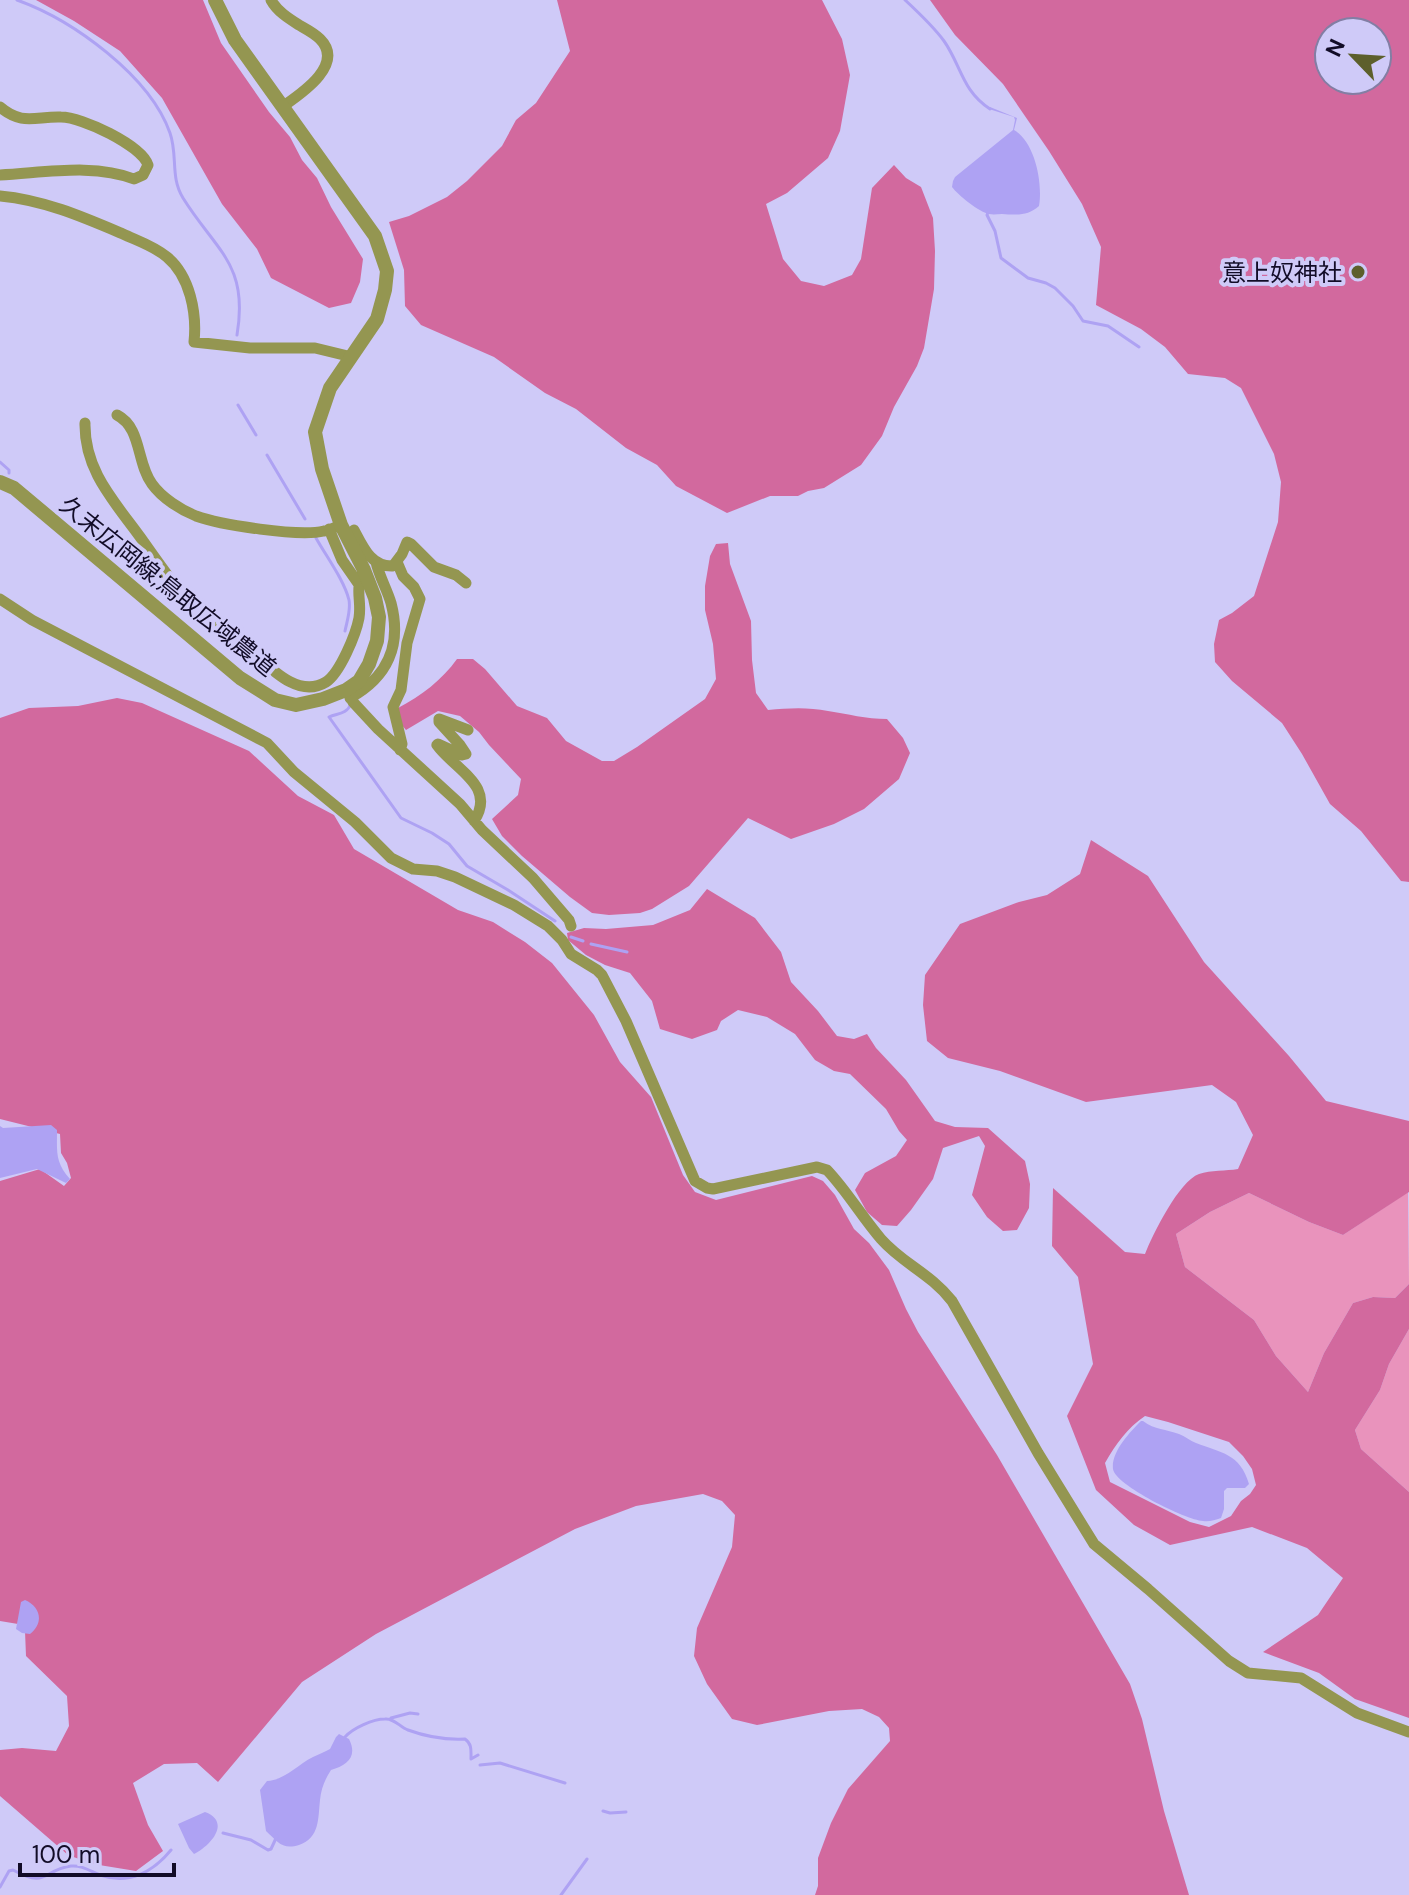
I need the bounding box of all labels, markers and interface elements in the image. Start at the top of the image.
north arrow [1313,16,1393,96]
text: N [1319,34,1352,61]
place label: 意上奴神社 [1222,257,1342,288]
marker: 意上奴神社 [1349,263,1367,281]
street label: 久末広岡線;鳥取広域農道 [54,489,282,683]
scale bar [20,1827,174,1877]
text: 100 m [32,1839,100,1870]

